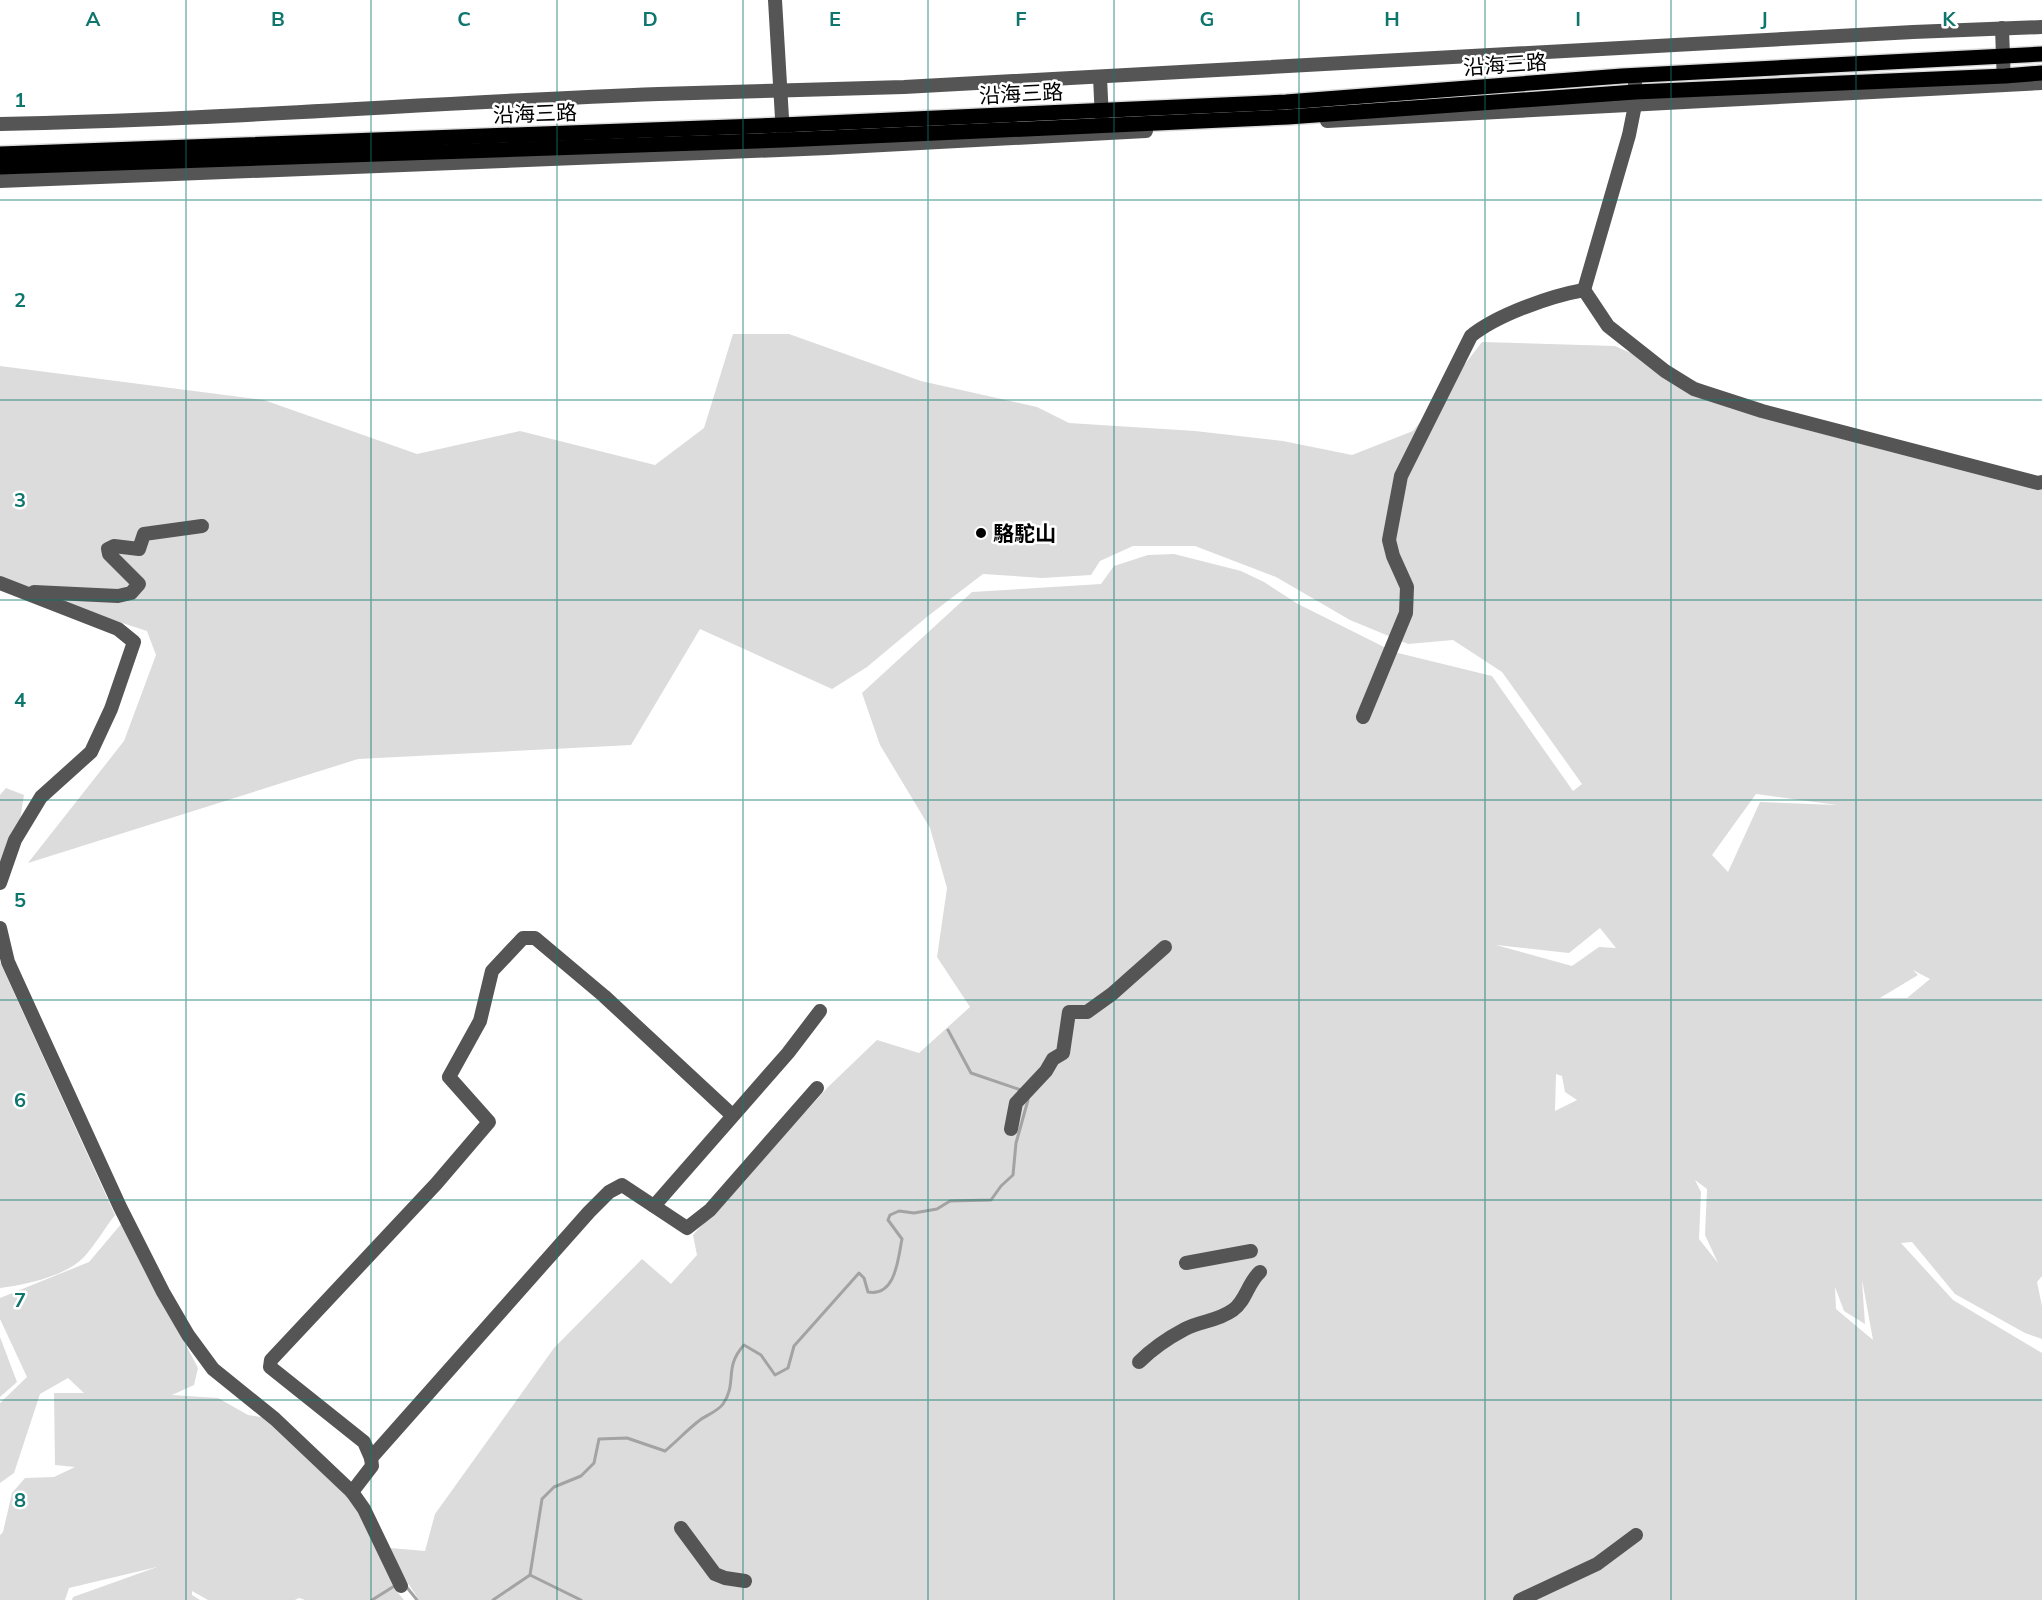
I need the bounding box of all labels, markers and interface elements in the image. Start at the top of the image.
text: A [86,6,101,31]
text: B [271,6,285,31]
text: C [457,6,471,31]
text: D [642,6,658,31]
text: E [829,6,841,31]
text: F [1015,6,1027,31]
text: G [1200,6,1214,31]
text: H [1384,6,1400,31]
text: I [1575,6,1581,31]
text: J [1760,6,1768,31]
text: K [1942,6,1956,31]
street label: 沿海三路 [1462,48,1548,80]
street label: 沿海三路 [978,78,1064,108]
text: 1 [14,87,26,112]
street label: 沿海三路 [493,99,577,127]
text: 2 [14,287,26,312]
text: 3 [14,487,26,512]
place label: 駱駝山 [993,520,1056,546]
marker: 駱駝山 [974,526,988,540]
text: 4 [14,687,26,712]
text: 5 [14,887,26,912]
text: 6 [14,1087,26,1112]
text: 7 [14,1287,26,1312]
text: 8 [14,1487,26,1512]

